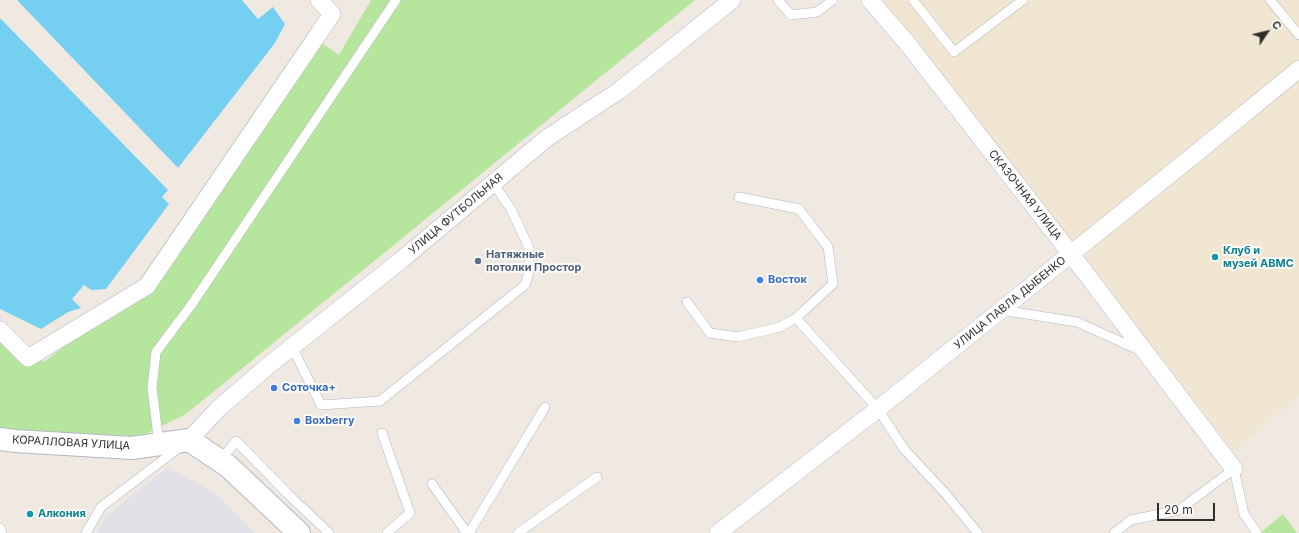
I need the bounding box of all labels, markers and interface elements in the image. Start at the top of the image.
north arrow [1247,12,1287,52]
text: С [1269,18,1285,32]
street label: СКАЗОЧНАЯ УЛИЦА [986,147,1064,243]
street label: УЛИЦА ФУТБОЛЬНАЯ [406,171,506,257]
place label: Клуб и музей АВМС [1223,244,1294,270]
place label: Натяжные потолки Простор [486,248,581,274]
marker: Клуб и музей АВМС [1210,252,1220,262]
street label: УЛИЦА ПАВЛА ДЫБЕНКО [951,254,1069,352]
marker: Натяжные потолки Простор [473,256,483,266]
place label: Восток [768,273,807,287]
marker: Восток [755,275,765,285]
place label: Соточка+ [282,381,336,395]
marker: Соточка+ [269,383,279,393]
place label: Boxberry [305,414,355,428]
marker: Boxberry [292,416,302,426]
street label: КОРАЛЛОВАЯ УЛИЦА [12,433,130,453]
scale bar [1159,495,1217,521]
text: 20 m [1164,502,1193,517]
place label: Алкония [38,507,86,521]
marker: Алкония [25,509,35,519]

